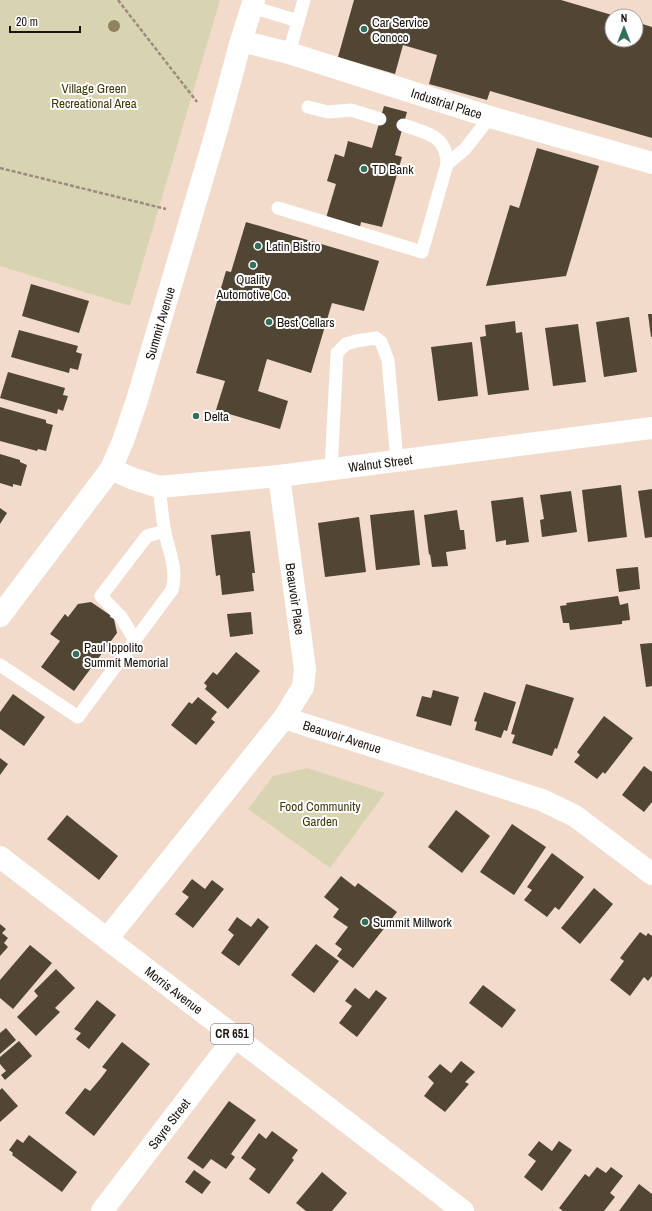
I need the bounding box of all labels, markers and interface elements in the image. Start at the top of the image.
scale bar [10,8,80,34]
north arrow [604,8,644,48]
text: N [621,11,627,25]
text: 20 m [16,14,38,30]
place label: Car Service Conoco [372,14,428,46]
marker: Car Service Conoco [359,24,369,34]
park label: Village Green Recreational Area [51,80,137,112]
street label: Industrial Place [409,84,484,123]
place label: TD Bank [372,161,414,178]
marker: TD Bank [359,164,369,174]
place label: Latin Bistro [266,238,321,255]
marker: Latin Bistro [253,241,263,251]
marker: Quality Automotive Co. [248,260,258,270]
place label: Quality Automotive Co. [215,271,290,303]
street label: Summit Avenue [141,285,179,362]
place label: Best Cellars [277,314,334,331]
marker: Best Cellars [264,317,274,327]
place label: Delta [204,408,229,425]
marker: Delta [191,411,201,421]
street label: Walnut Street [347,450,413,475]
street label: Beauvoir Place [282,562,308,636]
place label: Paul Ippolito Summit Memorial [84,639,168,671]
marker: Paul Ippolito Summit Memorial [71,649,81,659]
street label: Beauvoir Avenue [301,716,383,757]
park label: Food Community Garden [279,798,361,830]
place label: Summit Millwork [373,914,452,931]
marker: Summit Millwork [360,917,370,927]
street label: Morris Avenue [142,962,206,1018]
road number: CR 651 [211,1024,253,1044]
street label: Sayre Street [144,1095,194,1152]

